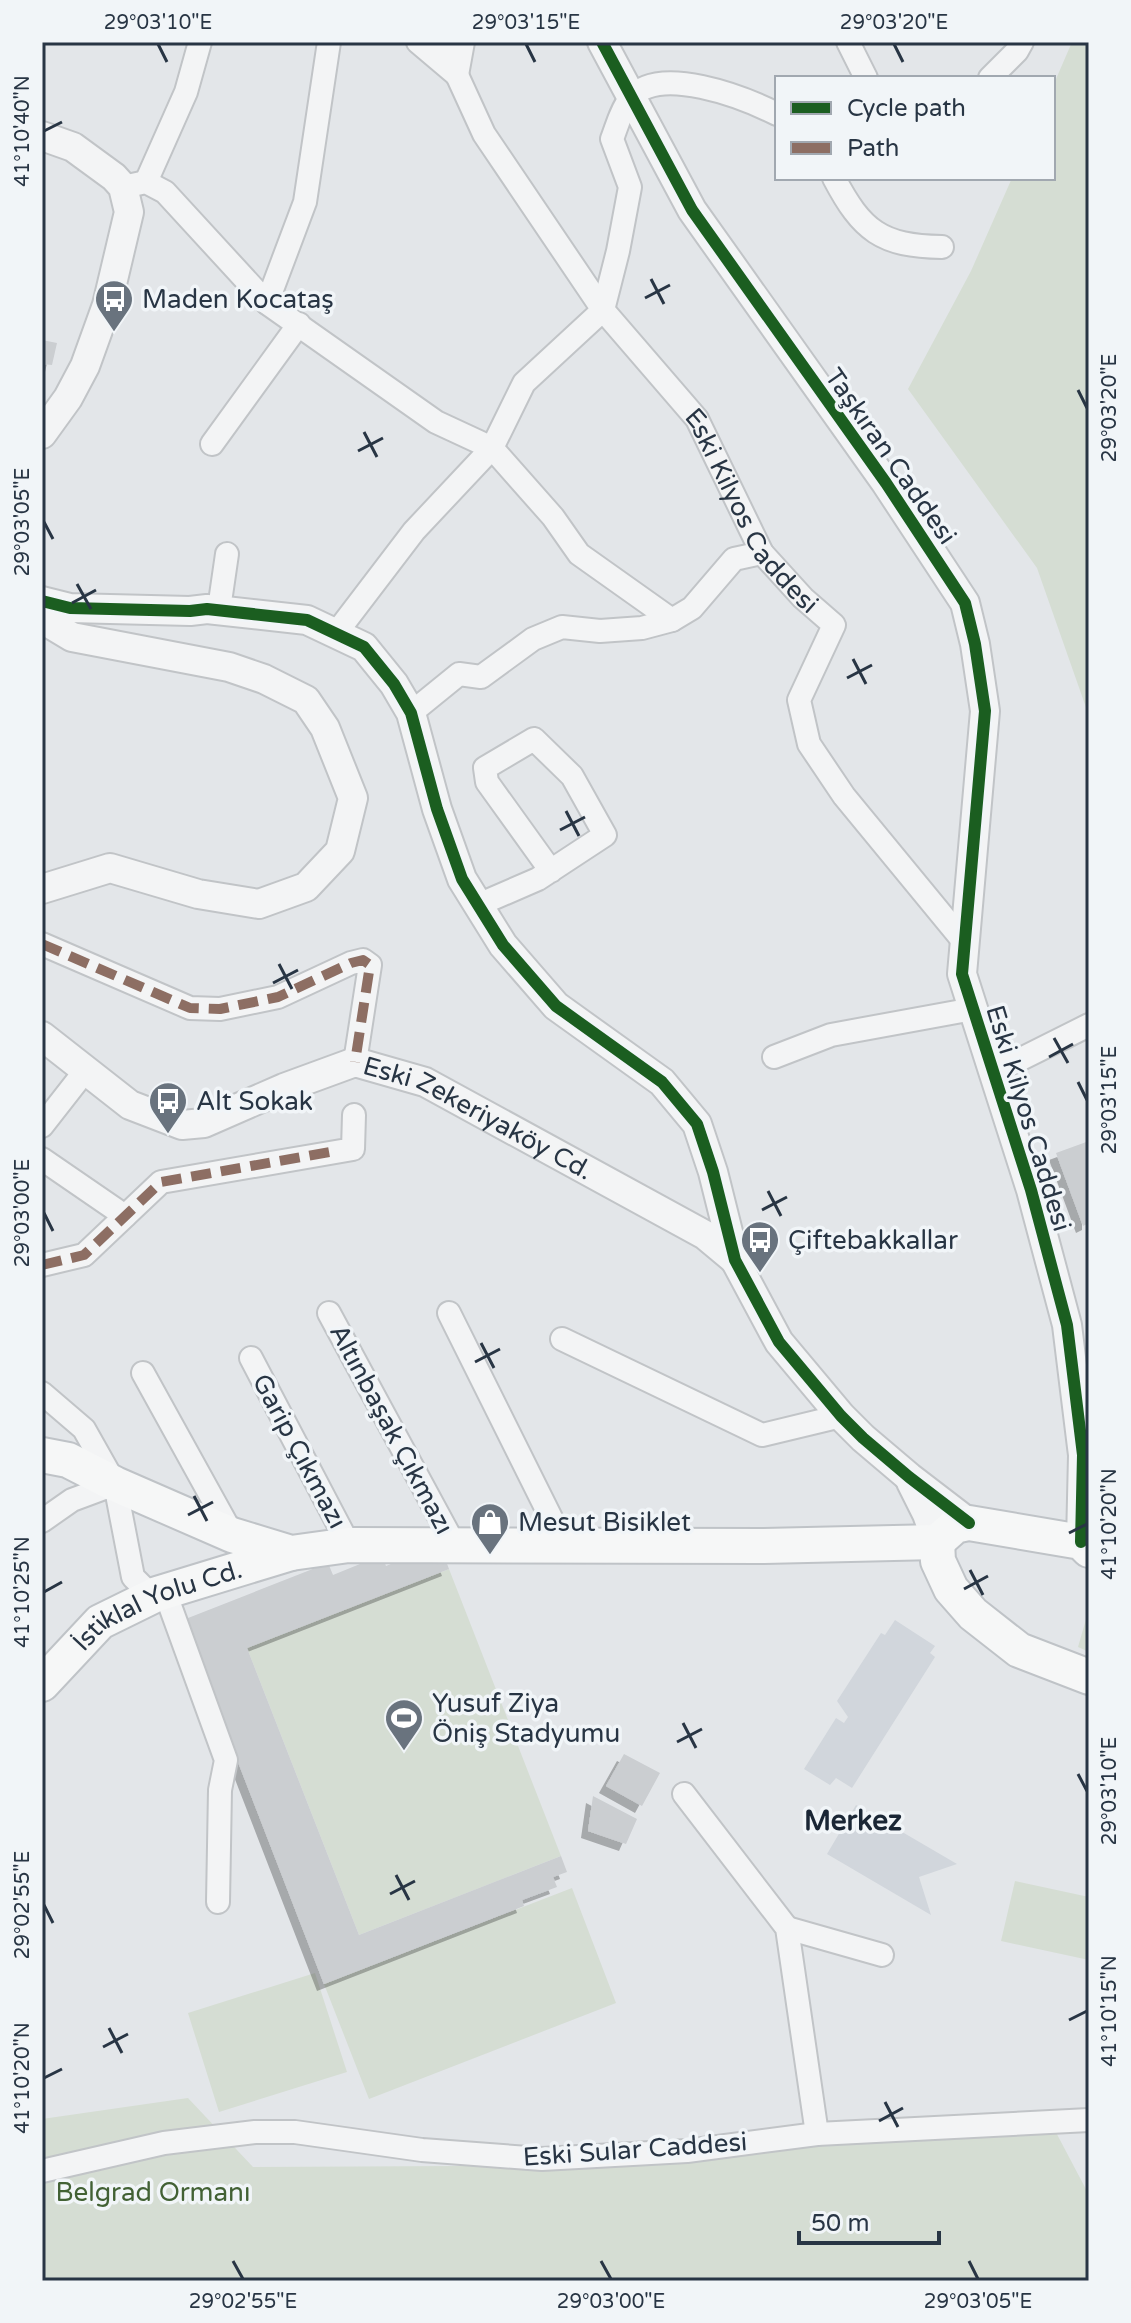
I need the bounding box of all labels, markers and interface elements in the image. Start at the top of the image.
text: 29°03'10"E [104,11,212,35]
text: 29°03'15"E [472,11,580,35]
text: 29°03'20"E [840,11,948,35]
text: 41°10'40"N [11,75,35,187]
legend [775,76,1055,180]
text: Cycle path [847,94,966,123]
text: Path [847,134,900,163]
bus stop icon: Maden Kocataş [93,278,135,333]
place label: Maden Kocataş [142,284,334,315]
text: 29°03'20"E [1098,354,1122,462]
street label: Taşkıran Caddesi [818,362,963,550]
street label: Eski Kilyos Caddesi [678,402,824,620]
text: 29°03'05"E [11,468,35,576]
street label: Eski Kilyos Caddesi [979,1001,1078,1235]
text: 29°03'15"E [1098,1046,1122,1154]
street label: Eski Zekeriyaköy Cd. [360,1050,598,1187]
bus stop icon: Alt Sokak [147,1080,189,1135]
place label: Alt Sokak [196,1086,313,1117]
text: 29°03'00"E [11,1159,35,1267]
bus stop icon: Çiftebakkallar [739,1219,781,1274]
place label: Çiftebakkallar [788,1225,958,1256]
street label: Altınbaşak Çıkmazı [323,1319,460,1540]
street label: Garip Çıkmazı [246,1369,353,1534]
text: 41°10'20"N [1098,1468,1122,1580]
shop icon: Mesut Bisiklet [469,1501,511,1556]
place label: Mesut Bisiklet [518,1507,691,1538]
text: 41°10'25"N [11,1536,35,1648]
street label: İstiklal Yolu Cd. [66,1554,246,1657]
place label: Yusuf Ziya Öniş Stadyumu [432,1688,620,1749]
sports icon: Yusuf Ziya Öniş Stadyumu [383,1697,425,1752]
text: 29°03'10"E [1098,1737,1122,1845]
district label: Merkez [804,1804,902,1838]
text: 29°02'55"E [11,1851,35,1959]
text: 41°10'15"N [1098,1955,1122,2067]
text: 41°10'20"N [11,2022,35,2134]
street label: Eski Sular Caddesi [522,2126,748,2173]
park label: Belgrad Ormanı [56,2177,250,2208]
scale bar [799,2195,939,2245]
text: 50 m [811,2209,869,2238]
text: 29°02'55"E [189,2290,297,2314]
text: 29°03'00"E [557,2290,665,2314]
text: 29°03'05"E [924,2290,1032,2314]

